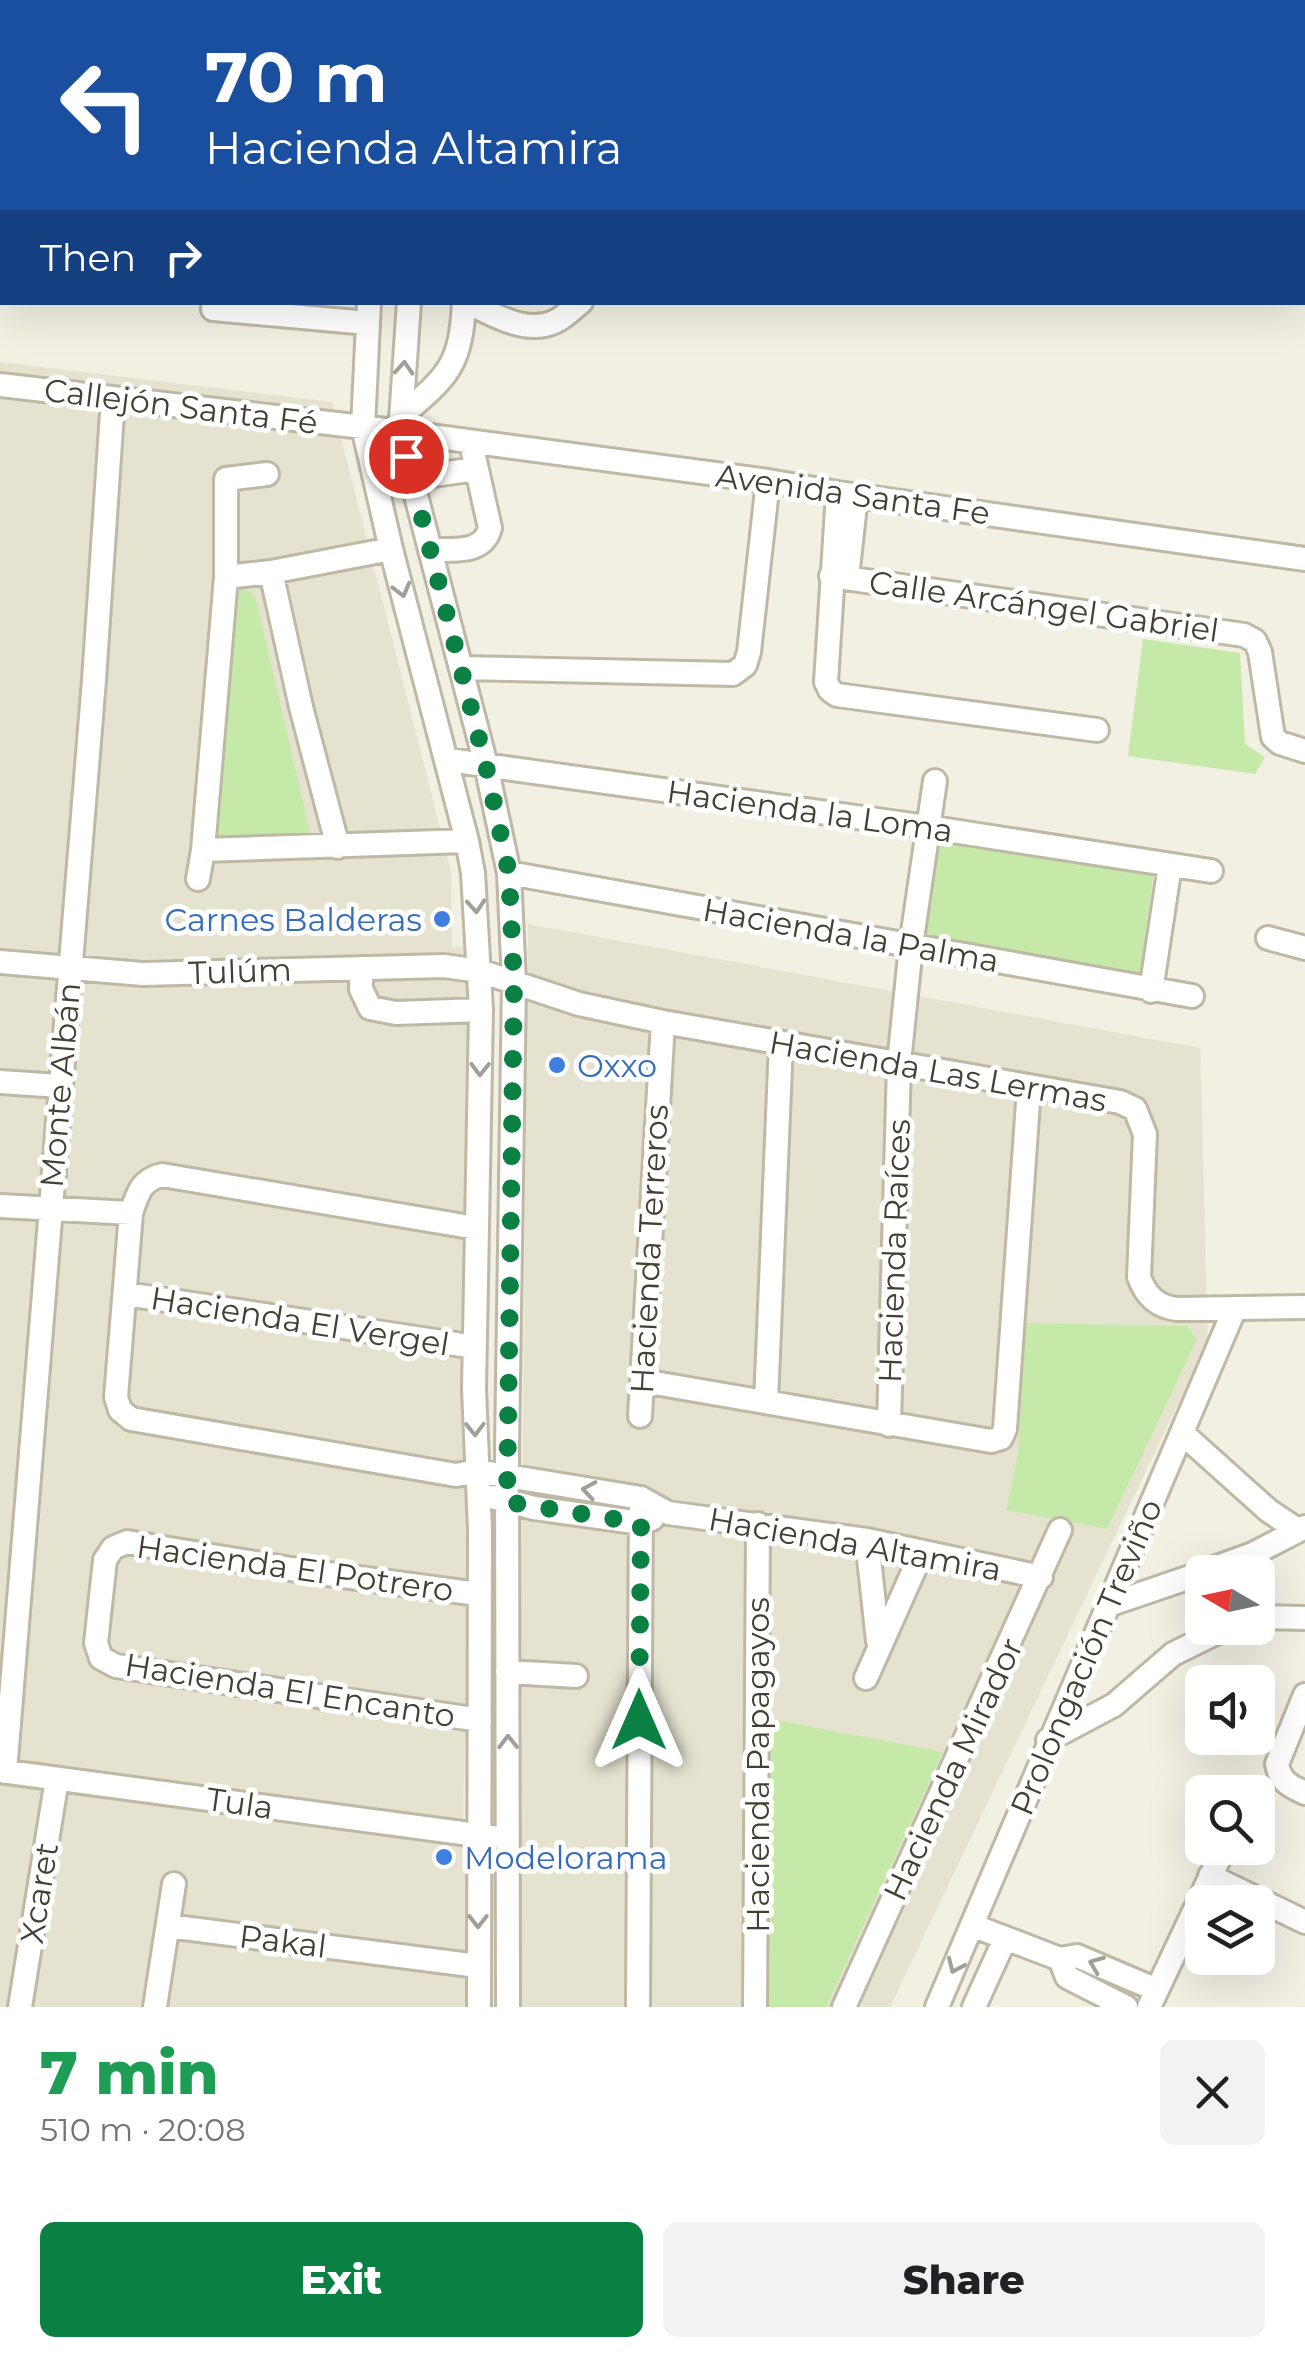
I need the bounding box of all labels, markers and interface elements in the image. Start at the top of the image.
text: 70 m [205,34,388,120]
icon: left [40,40,170,170]
text: Hacienda Altamira [205,120,622,175]
icon: right [156,230,211,285]
text: Then [40,234,136,281]
one-way arrow [393,360,415,376]
street label: Callejón Santa Fé [42,370,320,442]
pin [364,414,449,499]
icon: arrive [379,429,434,484]
street label: Avenida Santa Fe [713,455,993,533]
street label: Calle Arcángel Gabriel [867,562,1221,650]
one-way arrow [390,581,411,598]
street label: Hacienda la Loma [664,772,956,850]
street label: Hacienda la Palma [700,890,1002,980]
one-way arrow [464,898,486,914]
place label: Carnes Balderas [164,900,422,939]
marker: Carnes Balderas [431,908,453,930]
street label: Tulúm [188,950,292,992]
street label: Monte Albán [32,981,88,1189]
street label: Hacienda Las Lermas [766,1022,1110,1120]
place label: Oxxo [577,1046,657,1085]
marker: Oxxo [546,1054,568,1076]
one-way arrow [469,1061,490,1077]
street label: Hacienda Terreros [622,1103,676,1395]
street label: Hacienda Raíces [870,1118,918,1384]
street label: Hacienda El Vergel [148,1278,452,1364]
one-way arrow [464,1421,485,1437]
one-way arrow [581,1480,598,1501]
street label: Prolongación Treviño [1002,1493,1170,1821]
street label: Hacienda Altamira [706,1499,1004,1589]
street label: Hacienda El Potrero [134,1526,456,1610]
north arrow [1185,1555,1275,1645]
map controls [1185,1555,1275,1975]
street label: Hacienda Papagayos [738,1597,777,1933]
street label: Hacienda Mirador [875,1631,1031,1907]
street label: Hacienda El Encanto [122,1645,458,1735]
button: sound [1185,1665,1275,1755]
position arrow [587,1668,691,1772]
one-way arrow [497,1733,519,1748]
button: search [1185,1775,1275,1865]
street label: Tula [204,1779,276,1827]
place label: Modelorama [464,1838,668,1877]
street label: Xcaret [12,1840,66,1946]
marker: Modelorama [433,1846,455,1868]
button: layers [1185,1885,1275,1975]
one-way arrow [467,1914,489,1930]
street label: Pakal [237,1916,329,1966]
one-way arrow [947,1956,967,1974]
one-way arrow [1088,1956,1106,1976]
text: 7 min [40,2036,219,2109]
button: close [1160,2040,1265,2145]
text: 510 m · 20:08 [40,2110,246,2149]
button: Exit [40,2222,643,2337]
button: Share [663,2222,1265,2337]

